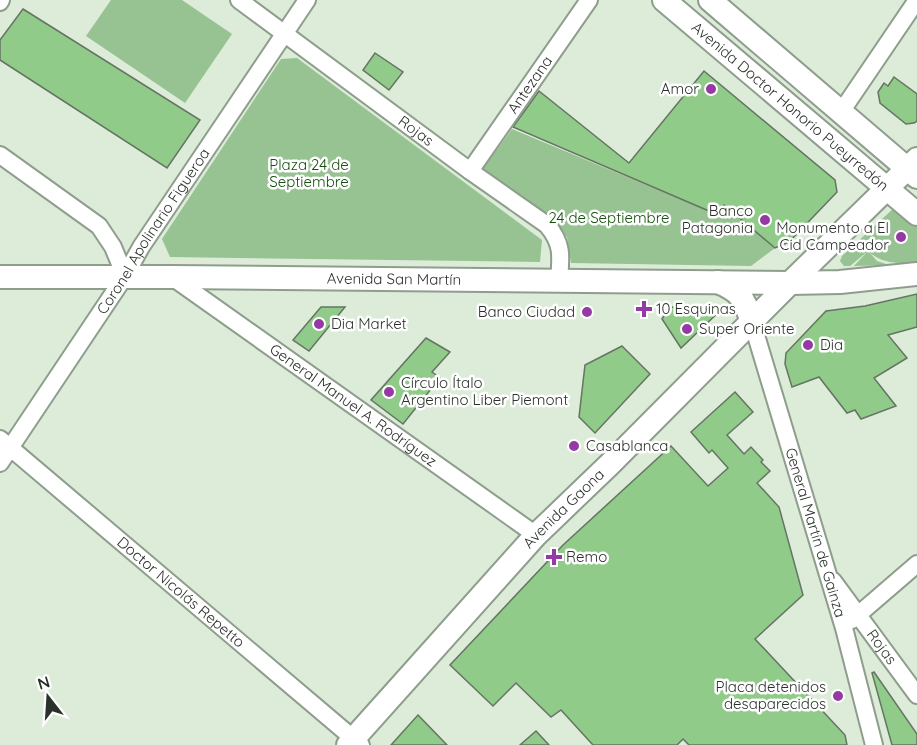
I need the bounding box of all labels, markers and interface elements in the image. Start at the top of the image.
street label: Avenida Doctor Honorio Pueyrredón [688,17,893,195]
street label: Antezana [503,52,556,117]
place label: Amor [661,79,699,98]
marker: Amor [704,82,718,96]
street label: Rojas [395,111,438,150]
street label: Coronel Apolinario Figueroa [92,144,214,318]
park label: Plaza 24 de Septiembre [269,155,349,191]
place label: Banco Patagonia [682,201,753,237]
park label: 24 de Septiembre [548,208,670,227]
marker: Banco Patagonia [758,213,772,227]
place label: Monumento a El Cid Campeador [776,218,889,254]
marker: Monumento a El Cid Campeador [894,230,908,244]
street label: Avenida San Martín [327,269,461,289]
place label: 10 Esquinas [656,299,736,318]
place label: Banco Ciudad [478,302,575,321]
marker: 10 Esquinas [637,302,651,316]
marker: Banco Ciudad [580,305,594,319]
place label: Dia Market [331,314,407,333]
marker: Dia Market [312,317,326,331]
place label: Super Oriente [699,319,795,338]
marker: Super Oriente [680,322,694,336]
place label: Dia [820,335,843,354]
marker: Dia [801,338,815,352]
street label: General Manuel A. Rodríguez [266,339,441,471]
place label: Círculo Ítalo Argentino Liber Piemont [401,373,568,409]
marker: Círculo Ítalo Argentino Liber Piemont [382,385,396,399]
place label: Casablanca [586,436,668,455]
marker: Casablanca [567,439,581,453]
street label: General Martín de Gainza [781,445,850,620]
street label: Avenida Gaona [519,465,608,552]
street label: Doctor Nicolás Repetto [113,532,249,651]
place label: Remo [566,547,607,566]
marker: Remo [547,550,561,564]
street label: Rojas [863,625,901,668]
north arrow [18,667,78,727]
text: N [35,671,52,694]
place label: Placa detenidos desaparecidos [715,677,826,713]
marker: Placa detenidos desaparecidos [831,689,845,703]

